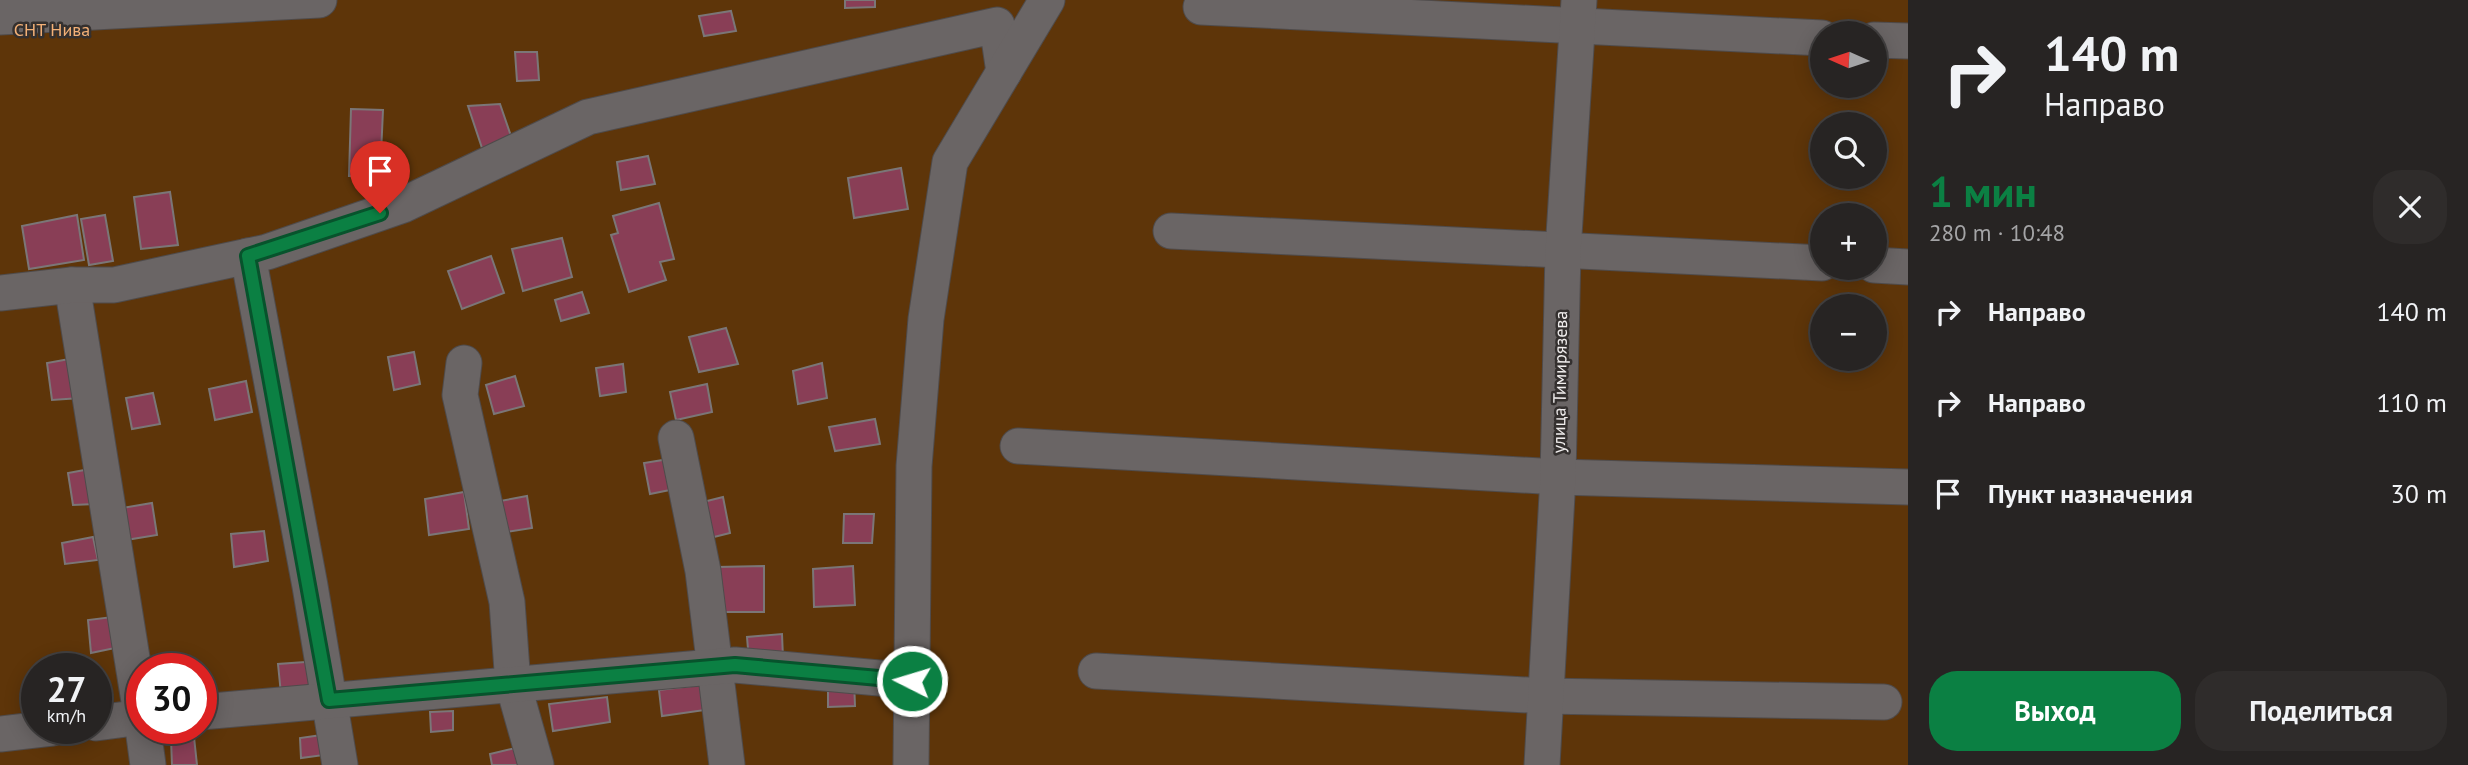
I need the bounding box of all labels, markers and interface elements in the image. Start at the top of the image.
park label: СНТ Нива [14,18,90,41]
north arrow [1810,21,1886,98]
map controls [1810,21,1887,371]
text: 140 m [2044,21,2179,85]
icon: right [1929,28,2020,119]
text: Направо [2044,83,2165,125]
button: search [1810,112,1887,189]
pin [350,141,410,213]
icon: arrive [361,152,399,190]
text: 1 мин [1929,164,2037,219]
button: close [2373,170,2447,244]
button: + [1810,203,1887,280]
text: 280 m · 10:48 [1929,218,2065,247]
icon: right [1929,293,1967,331]
button: − [1810,294,1887,371]
text: Направо [1988,295,2086,328]
text: 140 m [2376,295,2447,328]
street label: улица Тимирязева [1547,310,1572,453]
icon: right [1929,384,1967,422]
text: Направо [1988,386,2086,419]
text: 110 m [2376,386,2447,419]
icon: arrive [1929,475,1967,513]
text: Пункт назначения [1988,477,2193,510]
text: 30 m [2391,477,2447,510]
position arrow [875,644,949,718]
speed limit sign: 30 [126,653,217,744]
text: 27 [47,666,86,712]
button: Выход [1929,671,2181,751]
button: Поделиться [2195,671,2447,751]
text: km/h [47,704,86,727]

